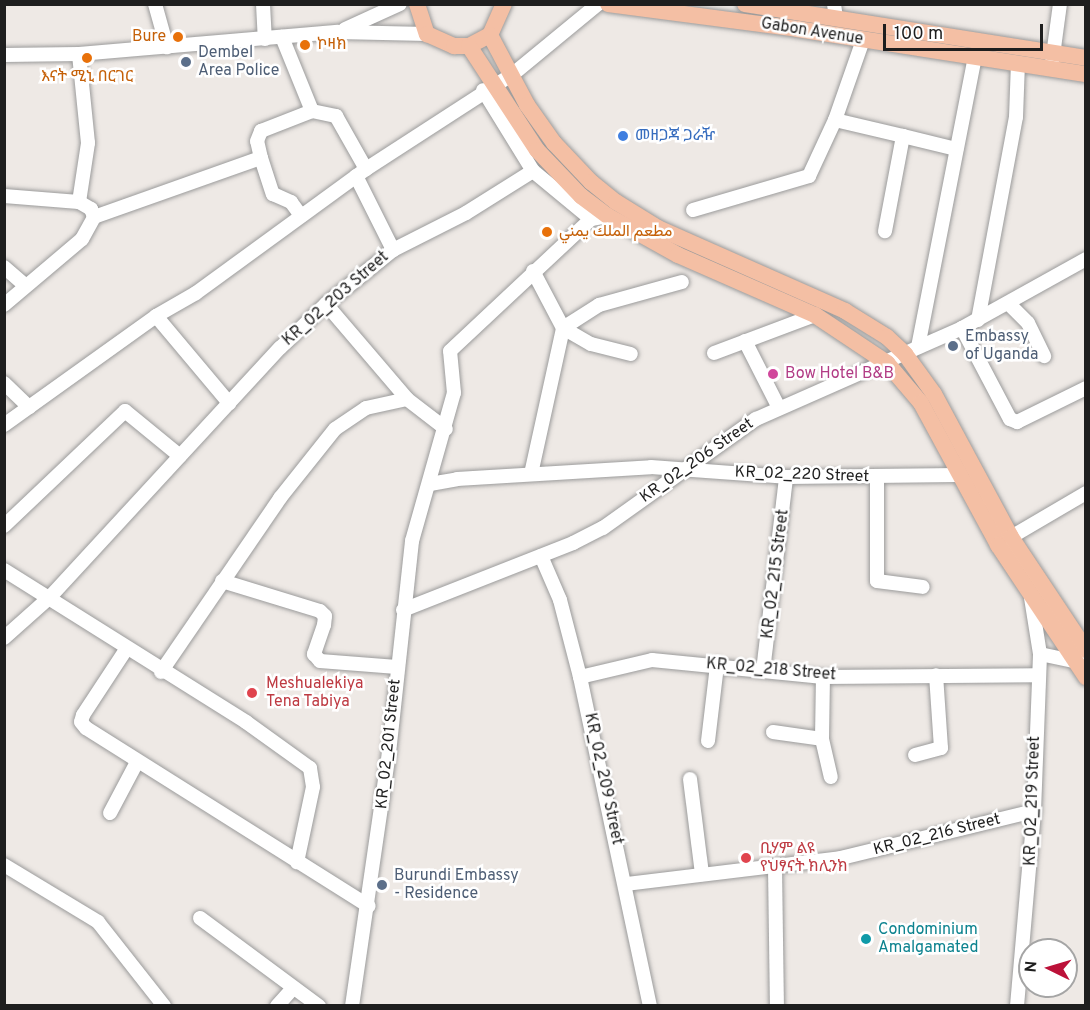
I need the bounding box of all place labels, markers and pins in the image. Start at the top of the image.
place label: Bure [132,27,166,47]
marker: Bure [171,30,185,44]
place label: ኮዛክ [317,35,347,55]
marker: ኮዛክ [298,38,312,52]
place label: Dembel Area Police [198,43,279,81]
marker: እናት ሚኒ በርገር [80,51,94,65]
marker: Dembel Area Police [179,55,193,69]
place label: እናት ሚኒ በርገር [41,67,133,87]
place label: መዘጋጃ ጋራዥ [635,126,715,146]
marker: መዘጋጃ ጋራዥ [616,129,630,143]
place label: مطعم الملك يمني [559,222,672,242]
marker: مطعم الملك يمني [540,225,554,239]
place label: Embassy of Uganda [965,327,1038,365]
marker: Embassy of Uganda [946,339,960,353]
place label: Bow Hotel B&B [785,364,894,384]
marker: Bow Hotel B&B [766,367,780,381]
place label: Meshualekiya Tena Tabiya [266,674,363,712]
marker: Meshualekiya Tena Tabiya [243,684,261,702]
place label: ቢሃም ልዩ የህፃናት ክሊንክ [760,839,848,877]
marker: ቢሃም ልዩ የህፃናት ክሊንክ [737,849,755,867]
place label: Burundi Embassy - Residence [394,866,519,904]
marker: Burundi Embassy - Residence [375,878,389,892]
place label: Condominium Amalgamated [878,920,978,958]
marker: Condominium Amalgamated [859,932,873,946]

